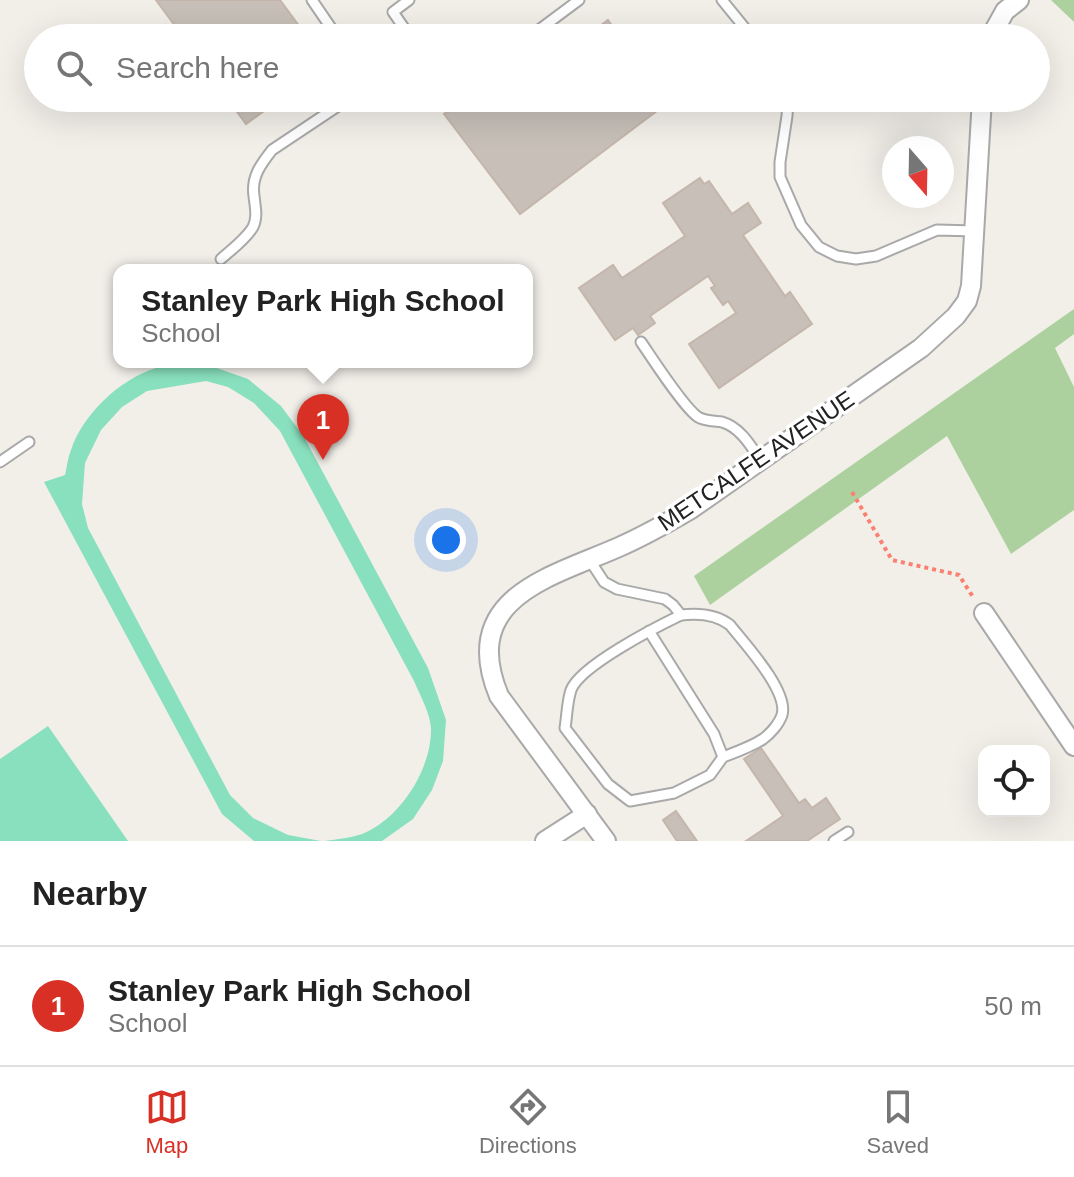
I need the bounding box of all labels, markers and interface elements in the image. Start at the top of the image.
search box [24,24,1050,112]
icon: search [52,46,96,90]
text: Search here [116,51,279,84]
north arrow [882,136,954,208]
popup [113,264,533,368]
text: Stanley Park High School [141,284,505,317]
text: School [141,318,221,348]
street label: METCALFE AVENUE [653,385,859,536]
pin: 1 [297,394,349,460]
your location [426,520,466,560]
map controls [978,745,1050,817]
button: locate [978,745,1050,817]
text: Nearby [32,874,147,912]
text: Stanley Park High School [108,974,471,1007]
text: 1 [51,991,65,1021]
text: 50 m [984,991,1042,1021]
text: School [108,1008,188,1038]
tab: Map [145,1085,189,1159]
tab: Directions [479,1085,577,1159]
tab: Saved [867,1085,929,1159]

